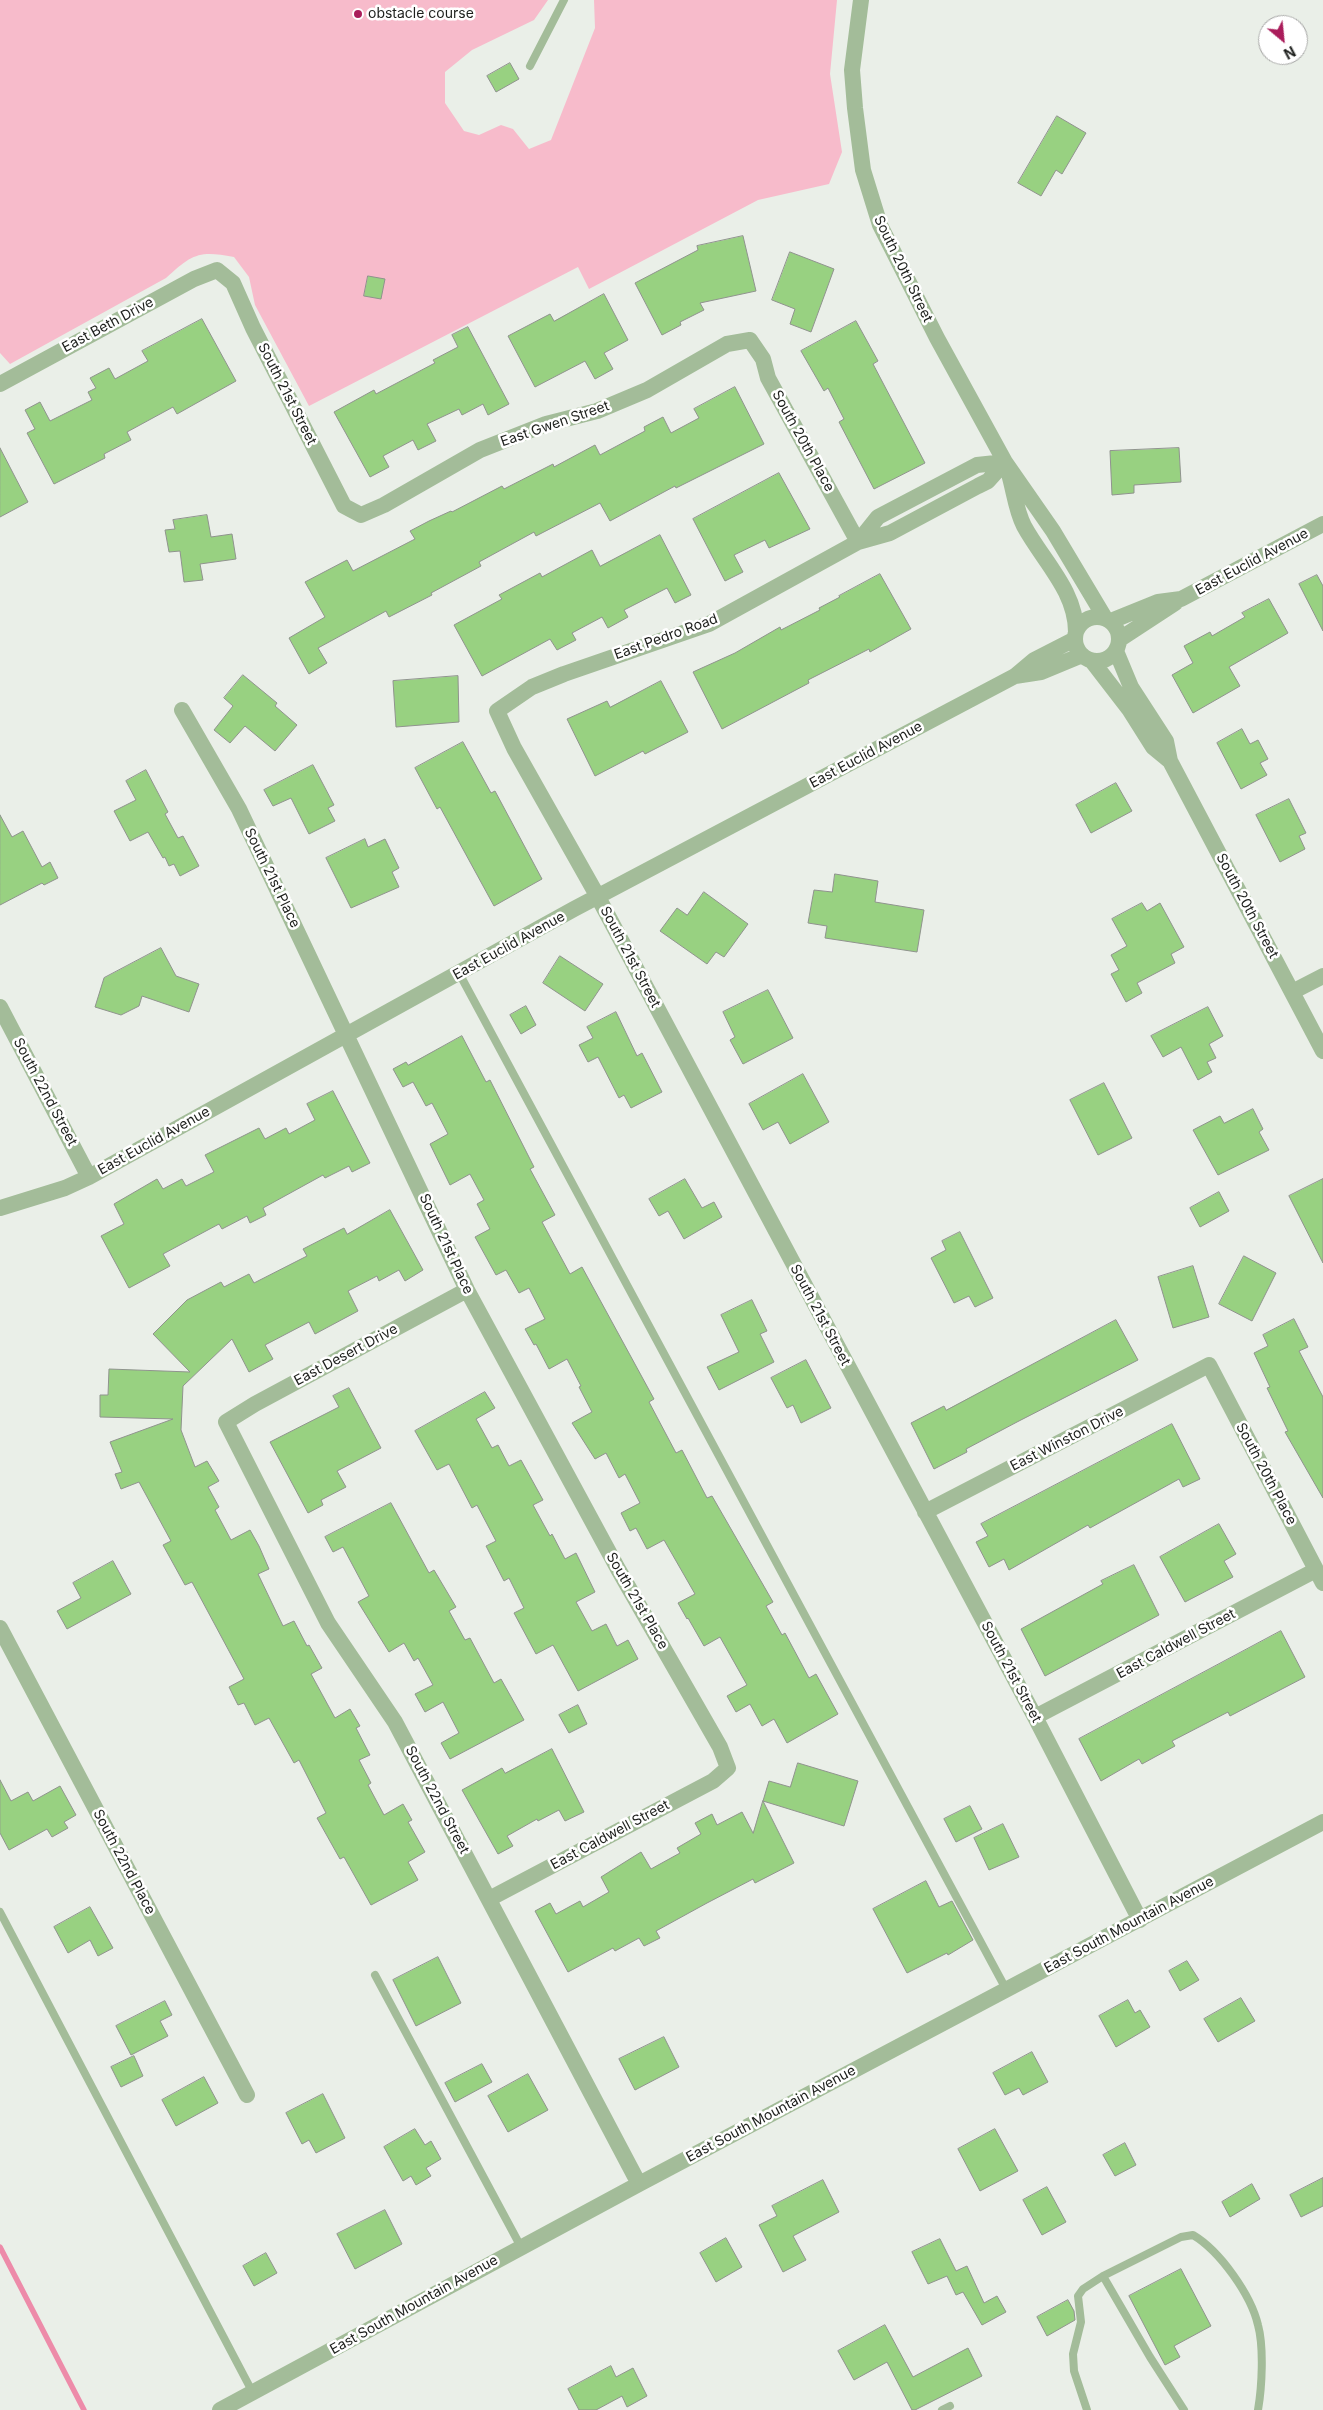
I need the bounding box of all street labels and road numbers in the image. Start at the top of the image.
street label: South 20th Street [870,213,936,325]
street label: East Beth Drive [59,294,157,356]
street label: South 21st Street [254,340,320,448]
street label: South 20th Place [768,387,838,495]
street label: East Gwen Street [499,398,611,450]
street label: East Euclid Avenue [1193,525,1311,599]
street label: East Pedro Road [612,610,720,664]
street label: East Euclid Avenue [807,718,925,792]
street label: South 21st Place [241,825,303,931]
street label: South 20th Street [1212,851,1282,961]
street label: South 21st Street [596,904,664,1010]
street label: East Euclid Avenue [450,908,568,984]
street label: South 22nd Street [9,1035,81,1149]
street label: East Euclid Avenue [95,1103,213,1179]
street label: South 21st Place [415,1191,477,1297]
street label: South 21st Street [786,1262,854,1368]
street label: East Desert Drive [291,1321,401,1389]
street label: East Winston Drive [1008,1403,1126,1475]
street label: South 20th Place [1232,1420,1300,1528]
street label: South 21st Place [602,1550,672,1652]
street label: East Caldwell Street [1114,1606,1238,1682]
street label: South 21st Street [977,1619,1045,1725]
street label: South 22nd Street [401,1743,473,1857]
street label: East Caldwell Street [548,1797,672,1873]
street label: South 22nd Place [89,1807,159,1917]
street label: East South Mountain Avenue [1041,1873,1217,1977]
street label: East South Mountain Avenue [683,2062,859,2166]
street label: East South Mountain Avenue [327,2252,501,2358]

